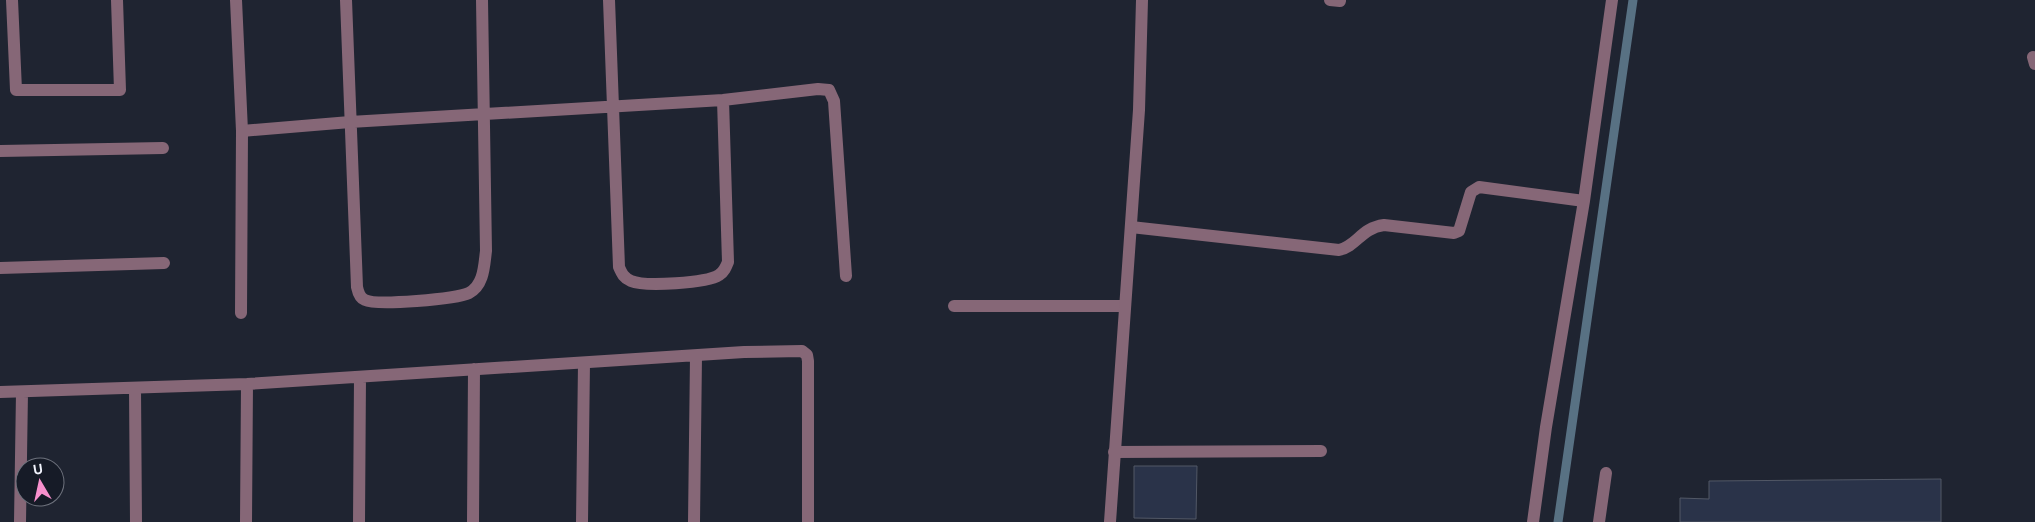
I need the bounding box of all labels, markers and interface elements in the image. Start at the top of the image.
north arrow [15,457,65,507]
text: U [32,460,44,479]

